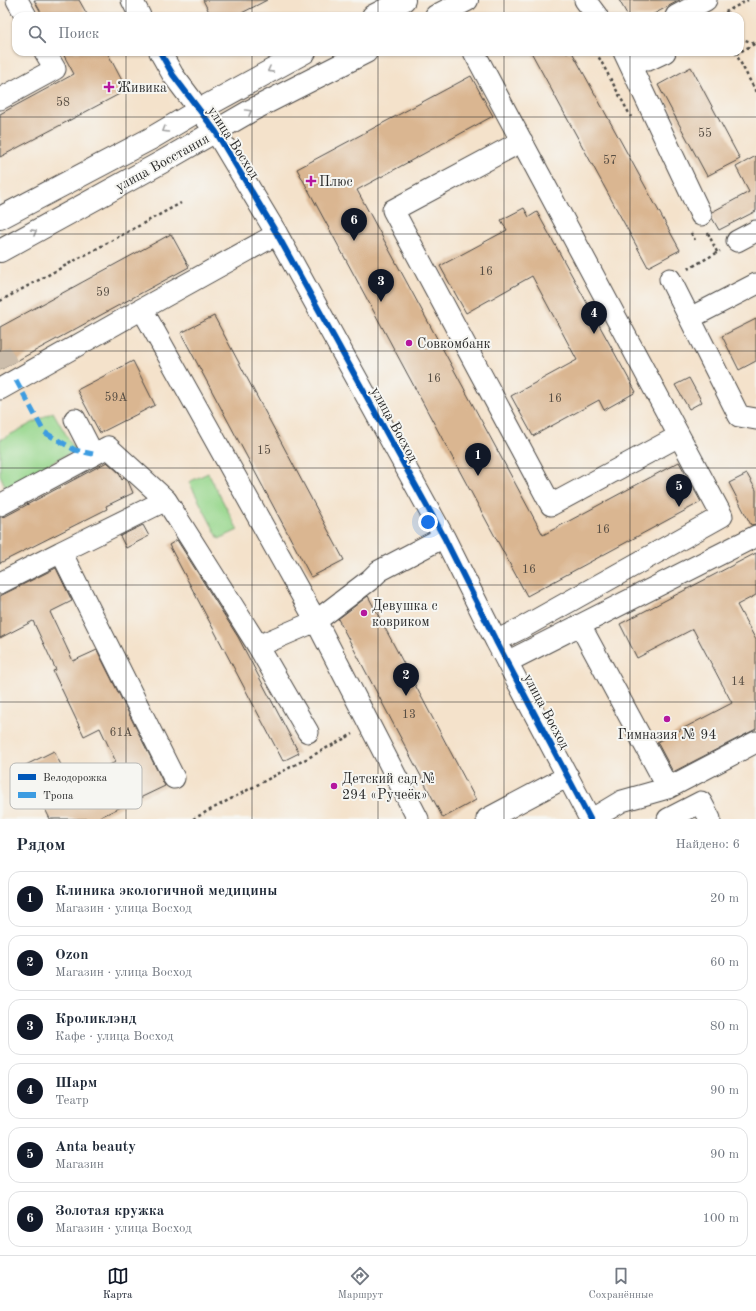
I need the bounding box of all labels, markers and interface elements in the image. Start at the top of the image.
search box [12,12,744,56]
icon: search [26,23,48,45]
text: Поиск [58,27,99,42]
one-way arrow [267,65,275,73]
place label: Живика [117,81,167,95]
marker: Живика [104,82,114,92]
house number: 58 [56,96,70,109]
street label: улица Восход [205,104,262,181]
one-way arrow [245,110,252,117]
one-way arrow [162,125,169,132]
house number: 55 [698,127,712,140]
street label: улица Восстания [113,131,212,194]
house number: 57 [603,154,617,167]
place label: Плюс [319,175,353,189]
marker: Плюс [306,176,316,186]
pin: 6 [341,208,367,241]
one-way arrow [30,230,37,237]
house number: 16 [479,266,493,278]
pin: 3 [368,269,394,302]
house number: 59 [96,286,110,299]
pin: 4 [581,301,607,334]
place label: Совкомбанк [417,337,491,351]
marker: Совкомбанк [404,338,414,348]
house number: 16 [427,373,441,385]
street label: улица Восход [368,385,420,464]
house number: 59А [104,391,128,404]
house number: 16 [548,393,562,405]
pin: 1 [465,443,491,476]
house number: 15 [257,444,271,457]
pin: 5 [666,474,692,507]
your location [418,512,438,532]
house number: 16 [596,524,610,536]
house number: 16 [522,564,536,576]
place label: Девушка с ковриком [372,599,438,629]
marker: Девушка с ковриком [359,608,369,618]
pin: 2 [393,663,419,696]
street label: улица Восход [521,672,572,751]
house number: 14 [731,676,745,688]
house number: 13 [402,709,416,721]
marker: Гимназия № 94 [662,714,672,724]
house number: 61А [109,727,133,739]
place label: Гимназия № 94 [617,728,717,742]
legend [10,763,142,809]
place label: Детский сад № 294 «Ручеёк» [342,772,436,802]
text: Велодорожка [43,773,108,784]
marker: Детский сад № 294 «Ручеёк» [329,781,339,791]
text: Тропа [43,791,74,802]
text: Рядом [16,837,65,854]
text: Найдено: 6 [676,838,740,851]
text: Клиника экологичной медицины [55,884,278,899]
text: 1 [26,892,34,905]
text: 20 m [710,892,739,905]
text: Магазин · улица Восход [55,902,192,915]
text: Ozon [55,948,88,963]
text: 2 [26,956,34,969]
text: 60 m [710,956,739,969]
text: Магазин · улица Восход [55,966,192,979]
text: Кроликлэнд [55,1012,137,1027]
text: 3 [26,1020,34,1033]
text: 80 m [710,1020,739,1033]
text: Кафе · улица Восход [55,1030,173,1043]
text: Шарм [55,1076,97,1091]
text: 4 [26,1084,34,1097]
text: 90 m [710,1084,739,1097]
text: Театр [55,1094,89,1107]
text: Anta beauty [55,1140,136,1155]
text: 5 [26,1148,34,1161]
text: 90 m [710,1148,739,1161]
text: Магазин [55,1158,104,1171]
text: Золотая кружка [55,1204,164,1219]
text: 6 [26,1212,34,1225]
text: 100 m [702,1212,739,1225]
text: Магазин · улица Восход [55,1222,192,1235]
tab: Карта [103,1265,132,1303]
tab: Маршрут [338,1265,383,1303]
tab: Сохранённые [588,1265,653,1303]

